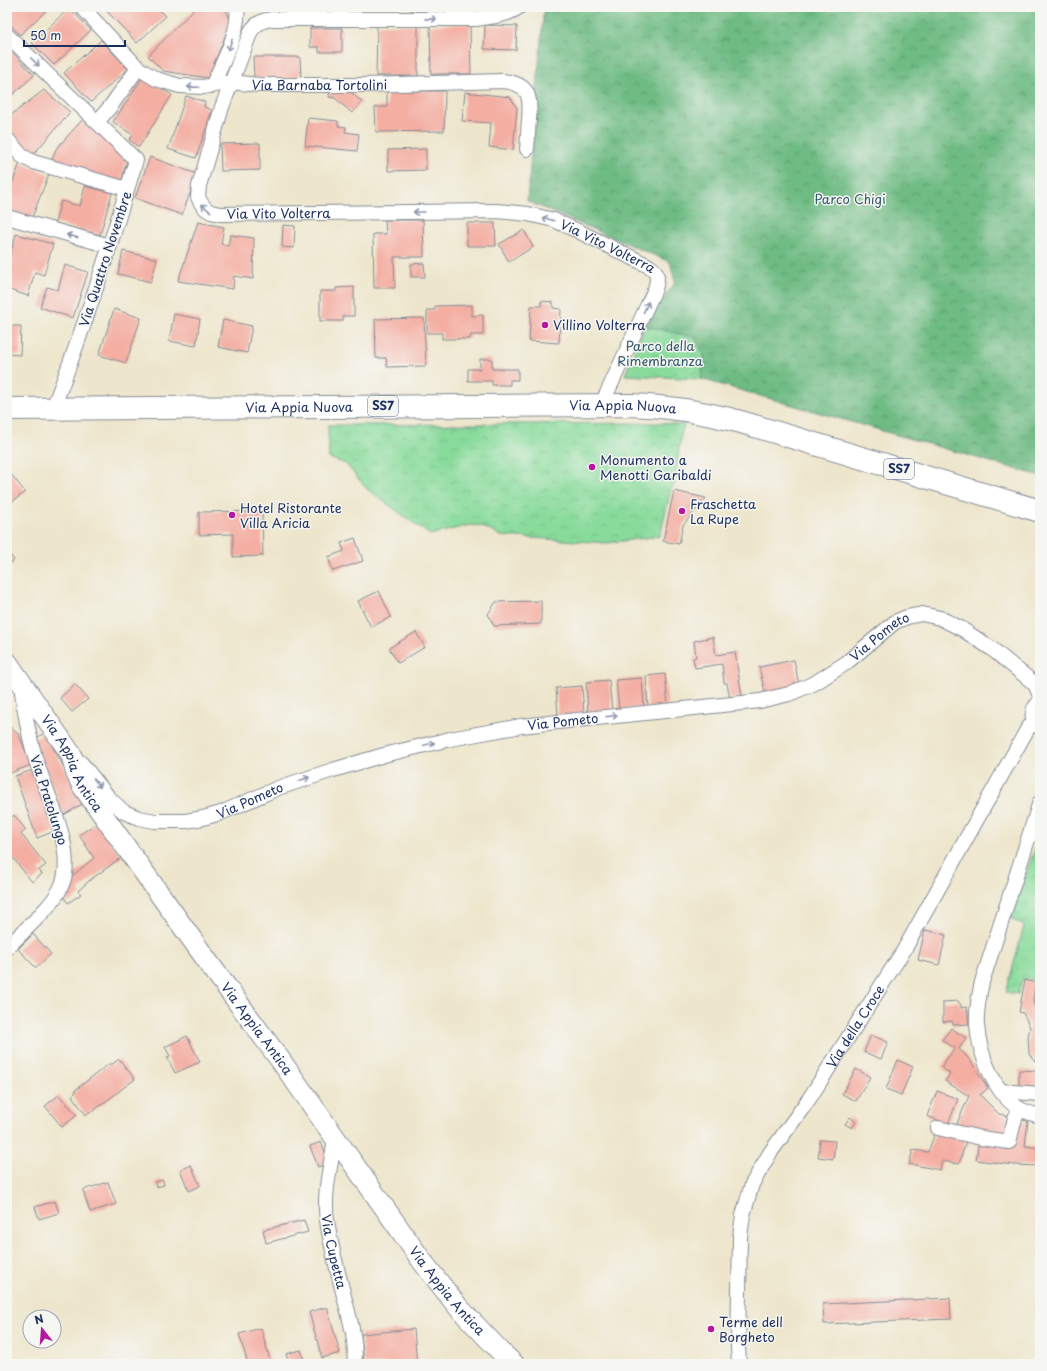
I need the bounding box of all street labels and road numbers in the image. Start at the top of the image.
street label: Via Barnaba Tortolini [251,74,388,94]
street label: Via Quattro Novembre [74,189,135,329]
street label: Via Vito Volterra [227,203,331,223]
street label: Via Vito Volterra [557,214,660,277]
street label: Via Appia Nuova [569,395,678,418]
road number: SS7 [368,396,398,416]
street label: Via Appia Nuova [245,397,353,416]
road number: SS7 [884,459,914,479]
street label: Via Pometo [845,607,912,665]
street label: Via Pometo [526,708,599,734]
street label: Via Appia Antica [37,710,108,816]
street label: Via Pratolungo [26,752,73,847]
street label: Via Pometo [213,777,285,823]
street label: Via Appia Antica [217,978,298,1079]
street label: Via della Croce [821,981,888,1071]
street label: Via Cupetta [317,1213,352,1292]
street label: Via Appia Antica [405,1242,490,1339]

